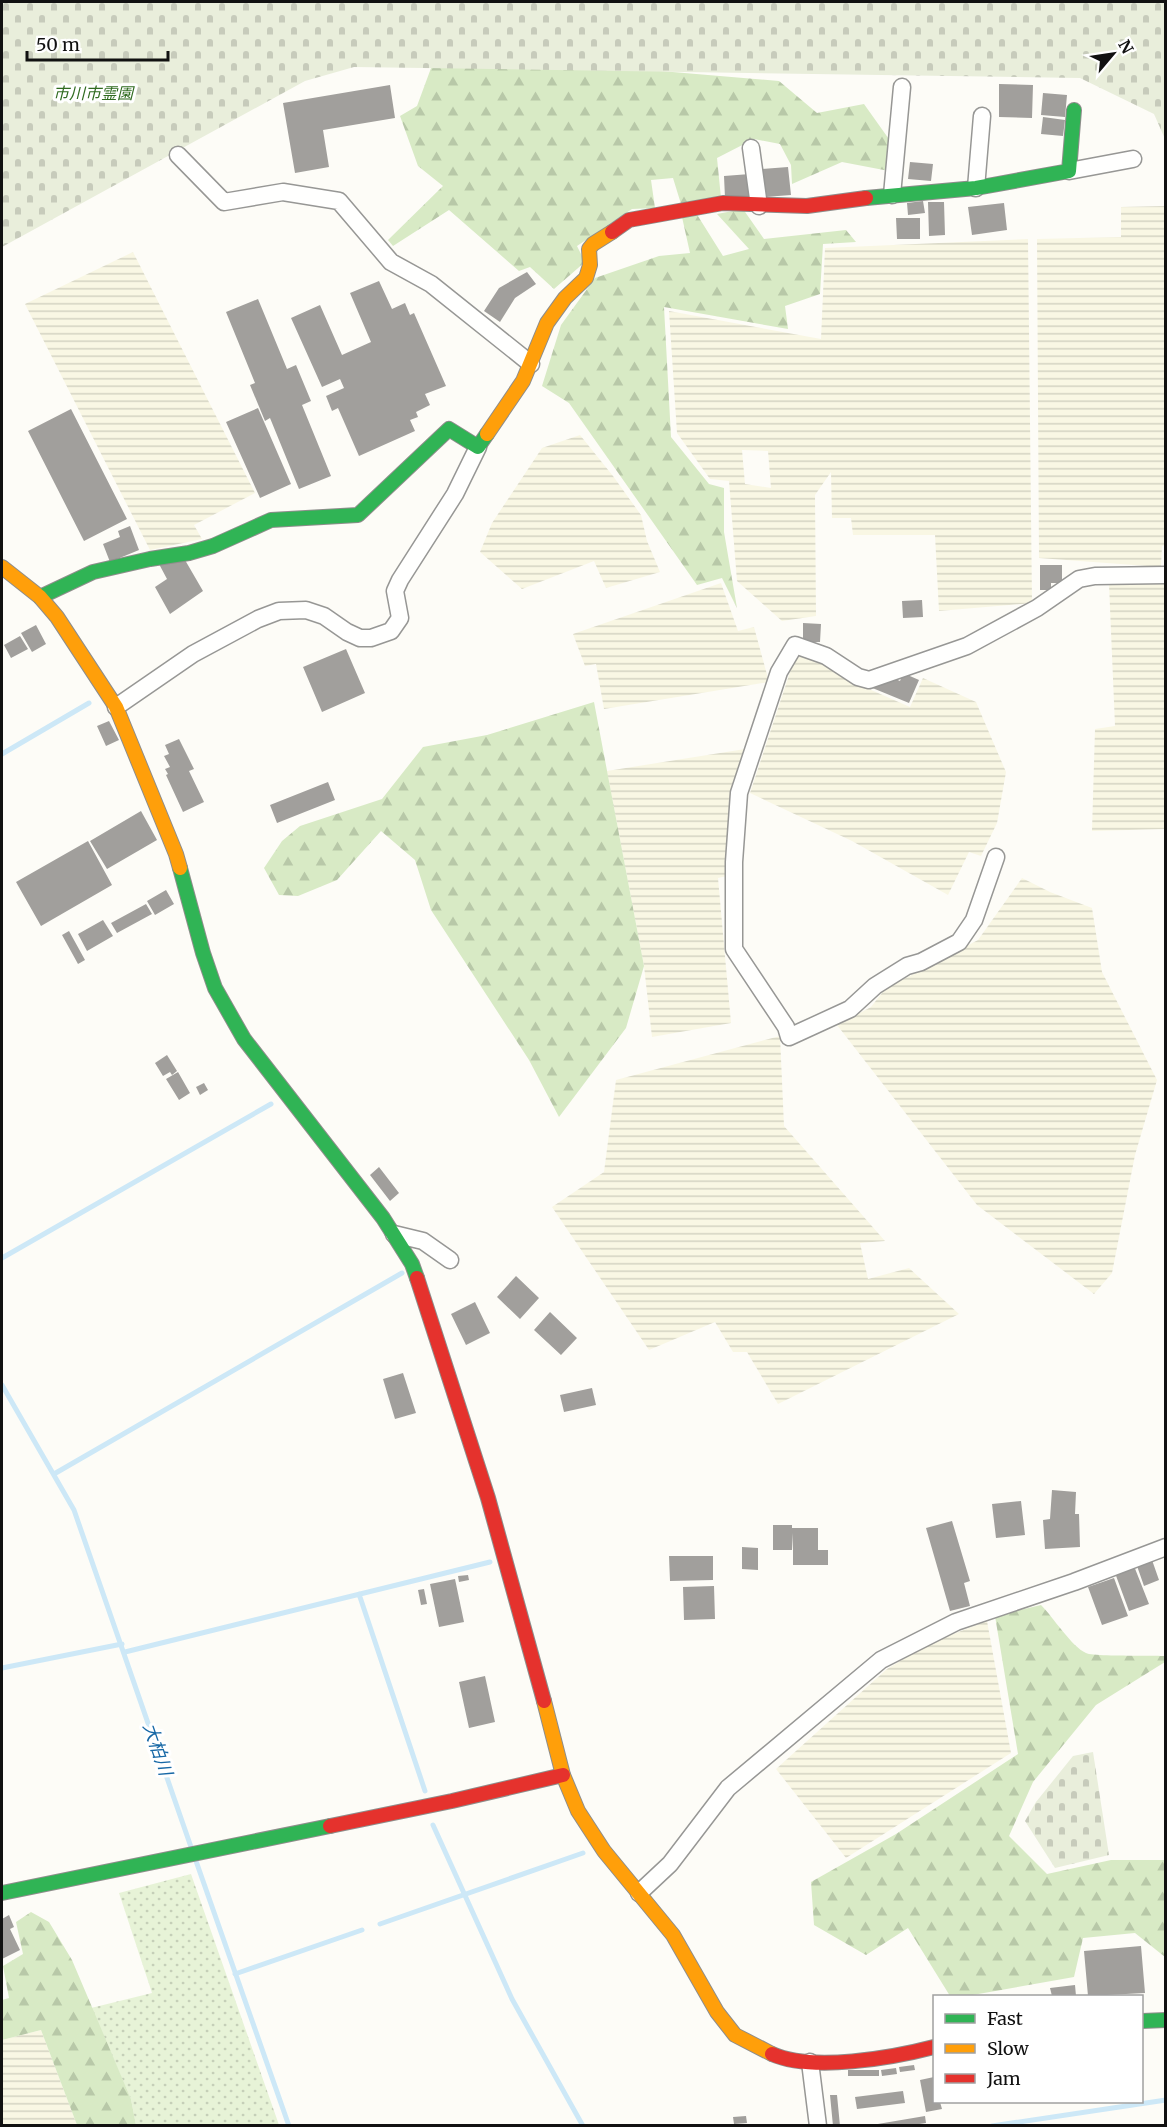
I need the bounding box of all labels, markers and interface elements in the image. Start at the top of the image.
scale bar [27,24,168,62]
north arrow [1083,24,1143,84]
text: 50 m [36,33,80,56]
text: N [1114,36,1138,57]
park label: 市川市霊園 [53,83,135,103]
water label: 大柏川 [138,1720,178,1780]
legend [933,1995,1143,2103]
text: Fast [987,2007,1023,2030]
text: Slow [987,2037,1030,2060]
text: Jam [986,2067,1021,2090]

